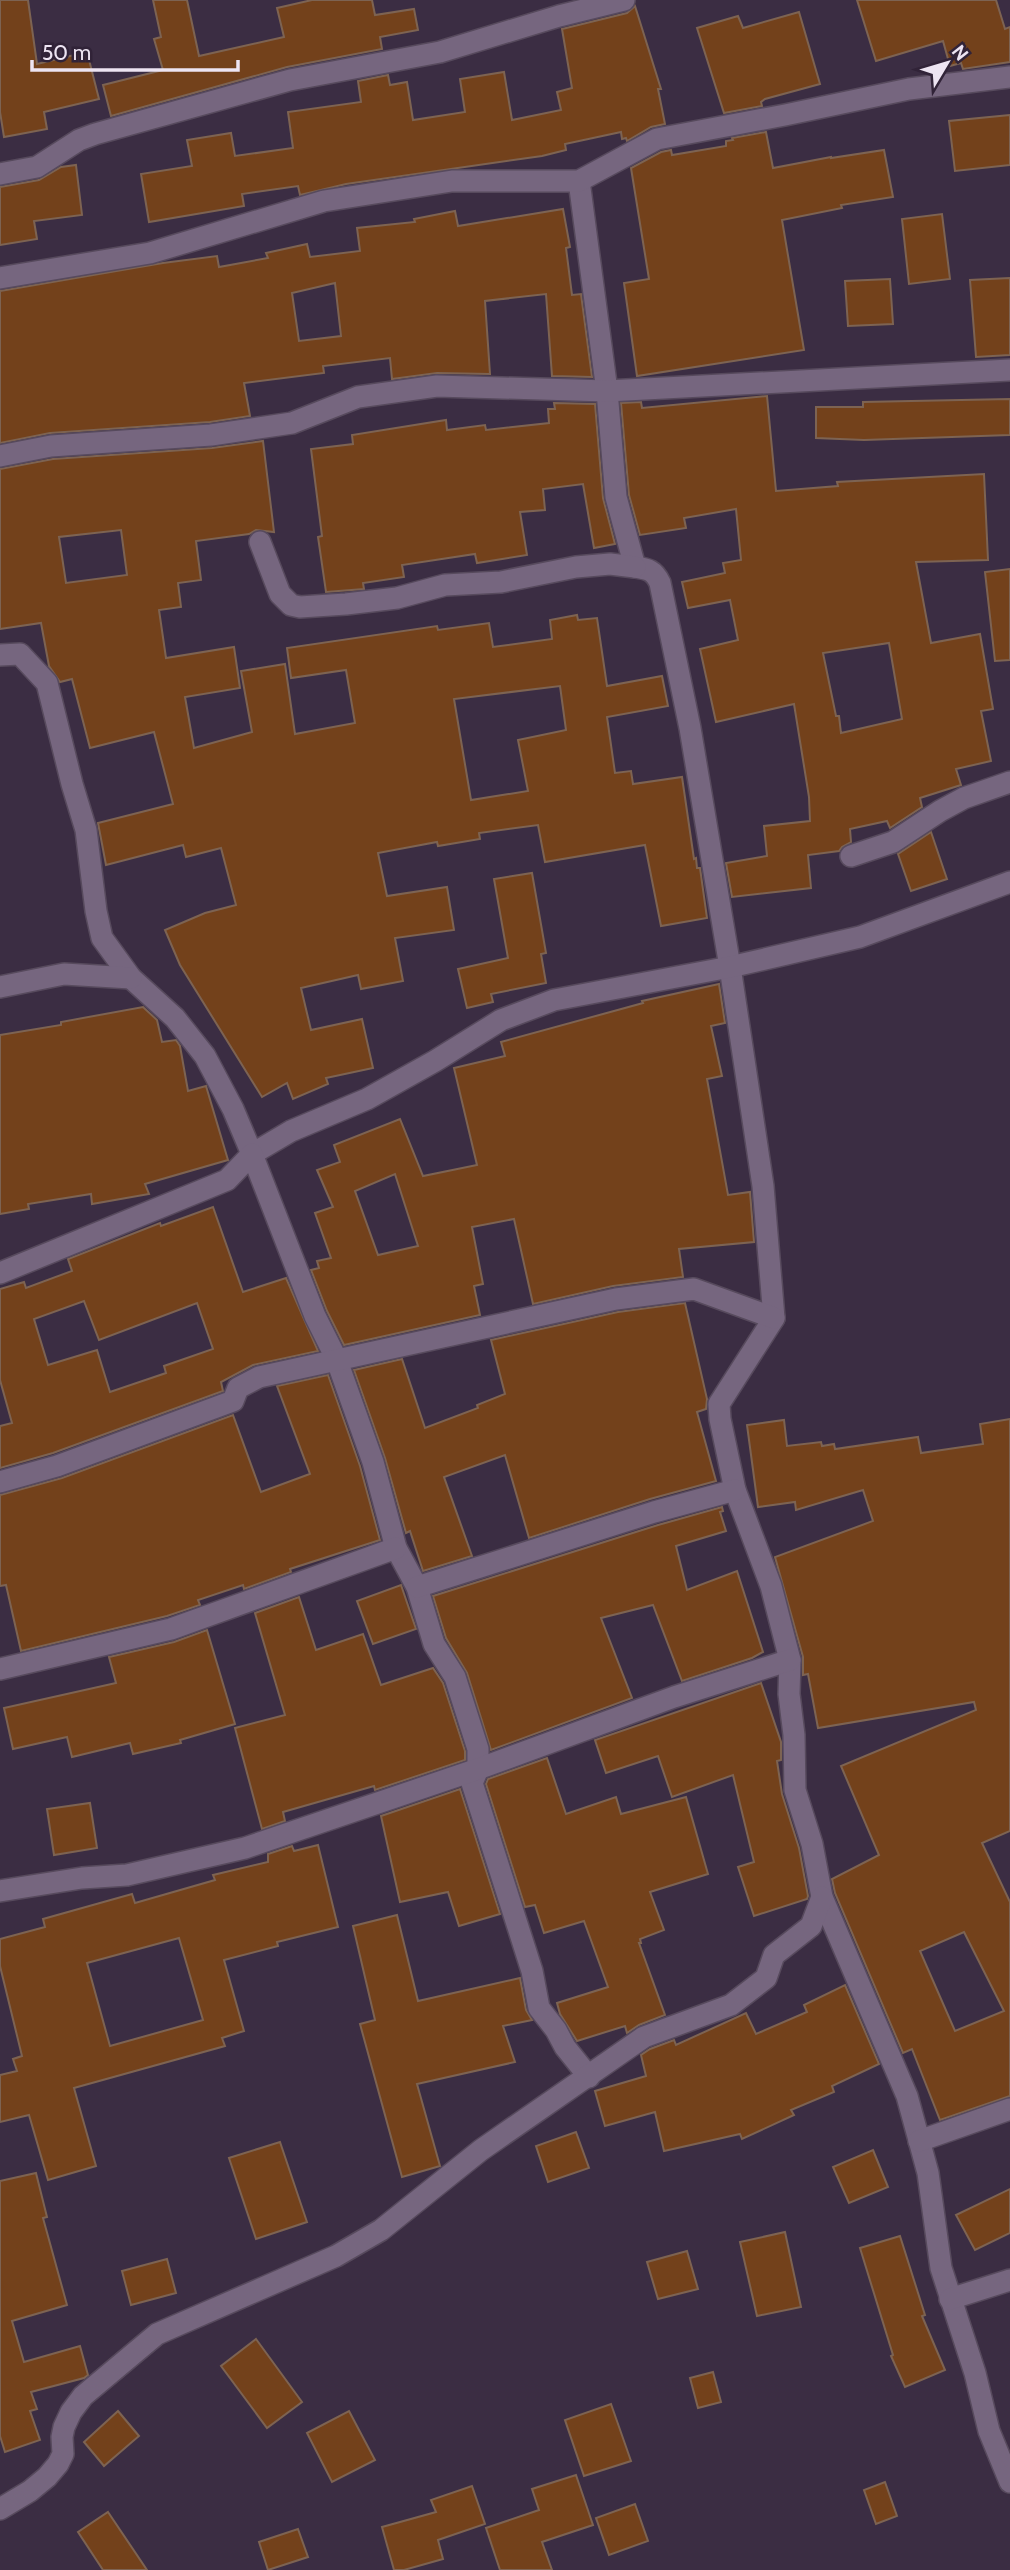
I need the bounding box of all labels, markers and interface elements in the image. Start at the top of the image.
scale bar [32,28,238,72]
north arrow [912,28,982,98]
text: 50 m [42,40,91,65]
text: N [947,40,973,65]

